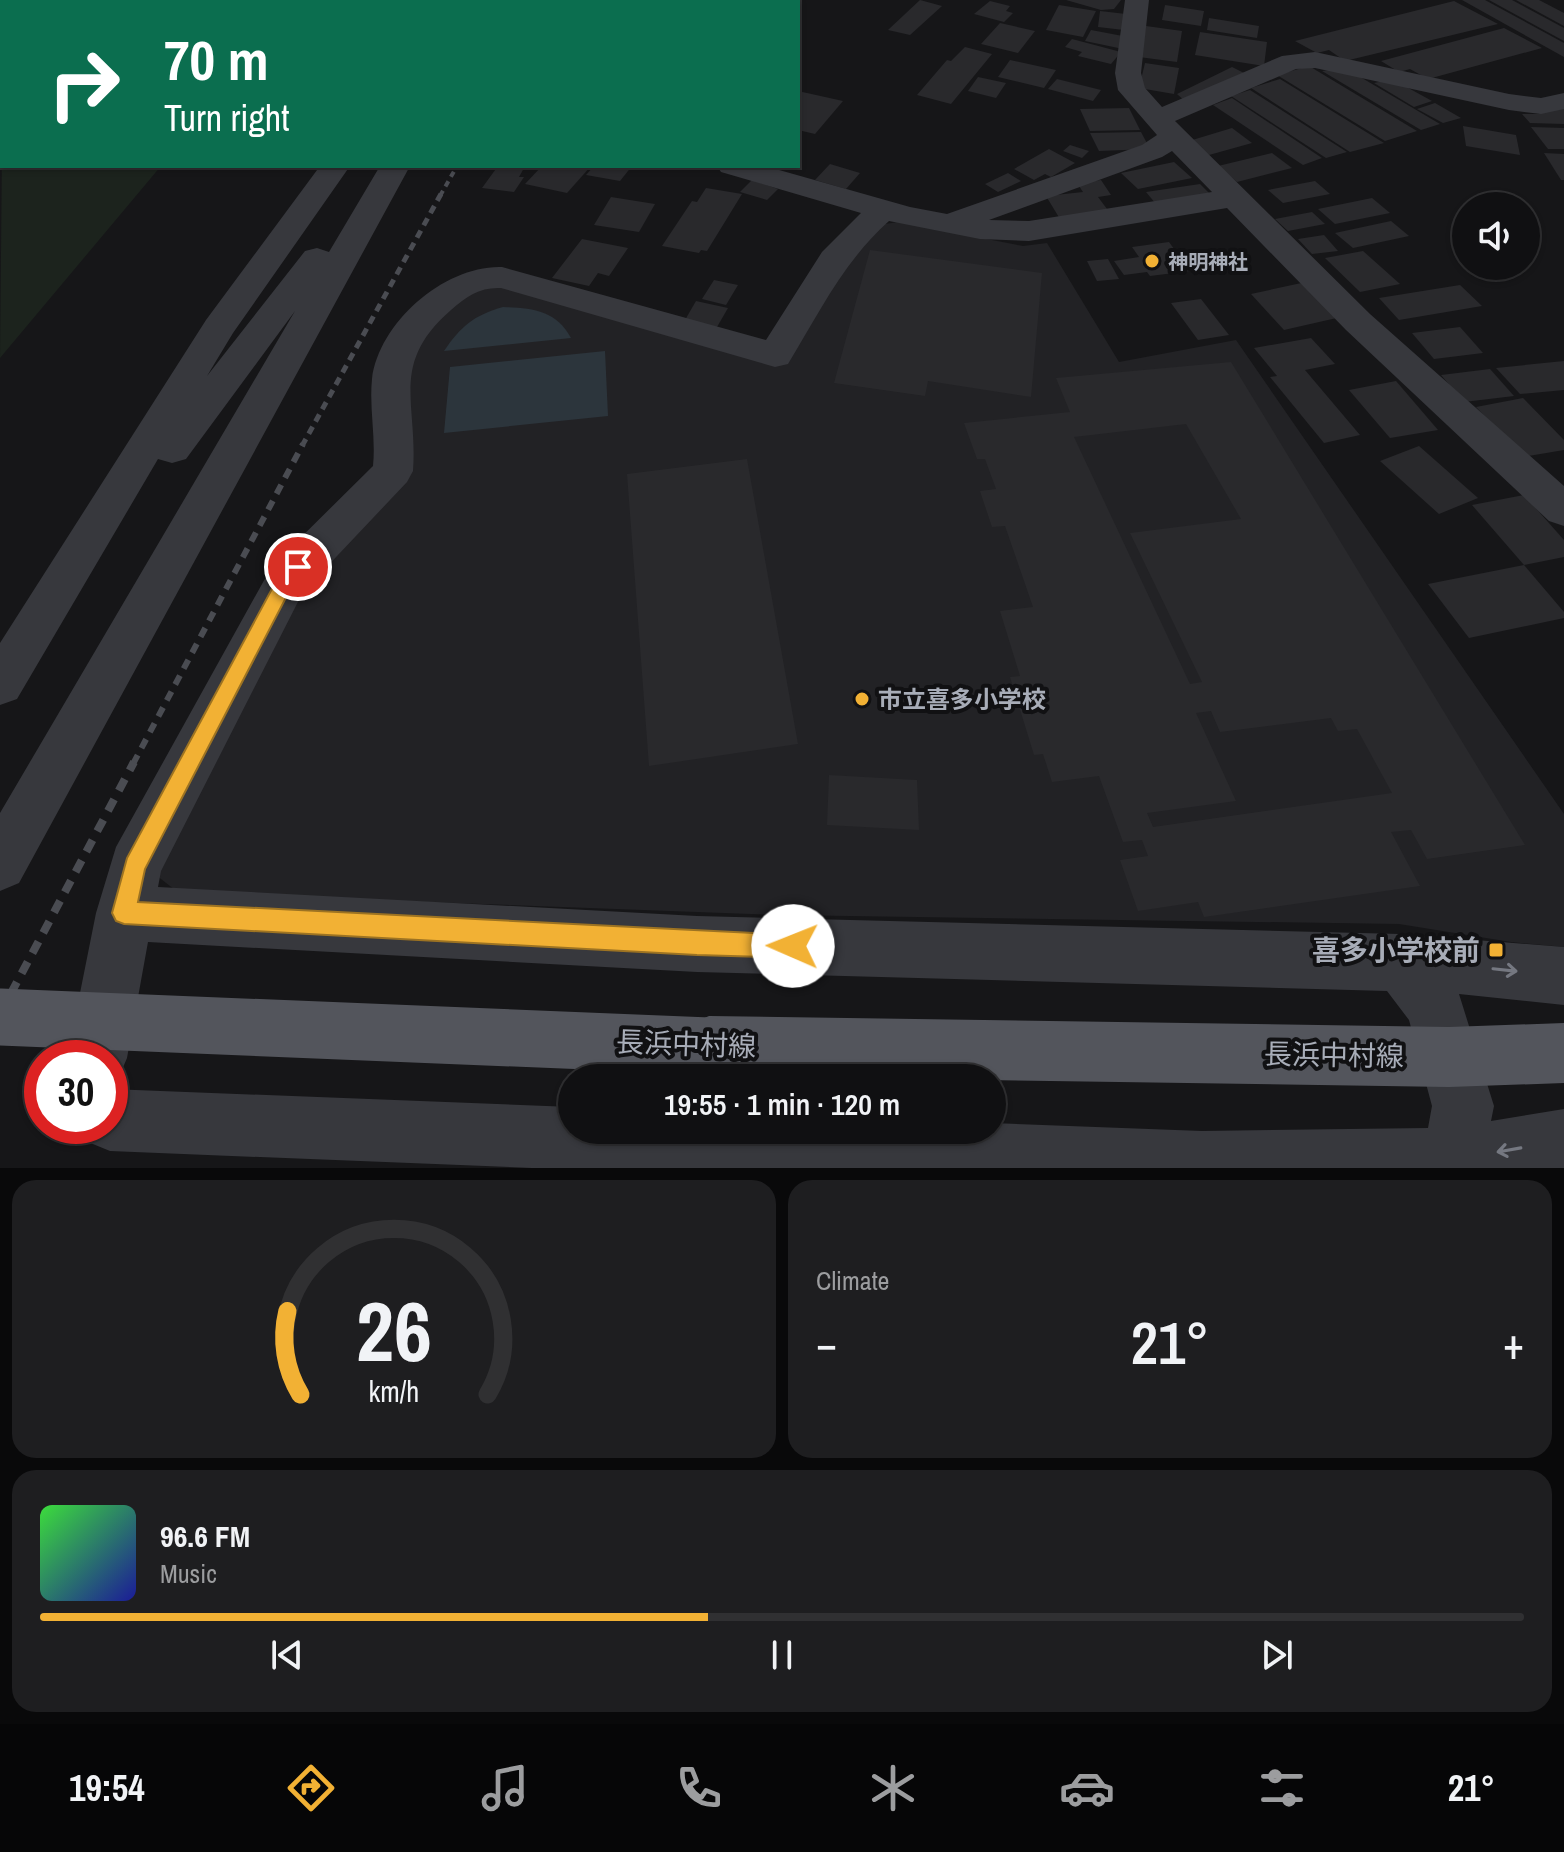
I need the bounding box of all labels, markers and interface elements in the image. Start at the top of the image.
text: 70 m [164,22,269,97]
icon: right [32,32,136,136]
text: Turn right [164,94,289,142]
map controls [1452,192,1540,280]
button: sound [1452,192,1540,280]
place label: 神明神社 [1168,248,1248,275]
marker: 神明神社 [1143,252,1161,270]
pin [264,533,332,601]
icon: arrive [276,545,320,589]
place label: 市立喜多小学校 [878,683,1046,715]
marker: 市立喜多小学校 [853,690,871,708]
position arrow [751,904,835,988]
place label: 喜多小学校前 [1312,931,1480,969]
marker: 喜多小学校前 [1487,941,1505,959]
one-way arrow [1492,963,1518,978]
street label: 長浜中村線 [615,1023,757,1065]
street label: 長浜中村線 [1264,1035,1404,1075]
speed limit sign: 30 [24,1040,128,1144]
text: 19:55 · 1 min · 120 m [664,1084,900,1124]
one-way arrow [1497,1144,1522,1159]
text: Climate [816,1263,889,1298]
text: 26 [356,1275,432,1387]
text: 21° [1131,1302,1209,1383]
text: − [816,1313,837,1373]
text: + [1503,1313,1524,1373]
text: km/h [369,1372,419,1411]
text: 96.6 FM [160,1516,250,1556]
text: Music [160,1556,217,1591]
icon: previous [265,1633,309,1677]
icon: pause [760,1633,804,1677]
icon: next [1255,1633,1299,1677]
icon: directions [283,1760,339,1816]
icon: music [477,1760,533,1816]
icon: phone [671,1760,727,1816]
icon: climate [865,1760,921,1816]
icon: car [1059,1760,1115,1816]
icon: filters [1254,1760,1310,1816]
text: 19:54 [69,1764,145,1812]
text: 21° [1448,1764,1495,1812]

